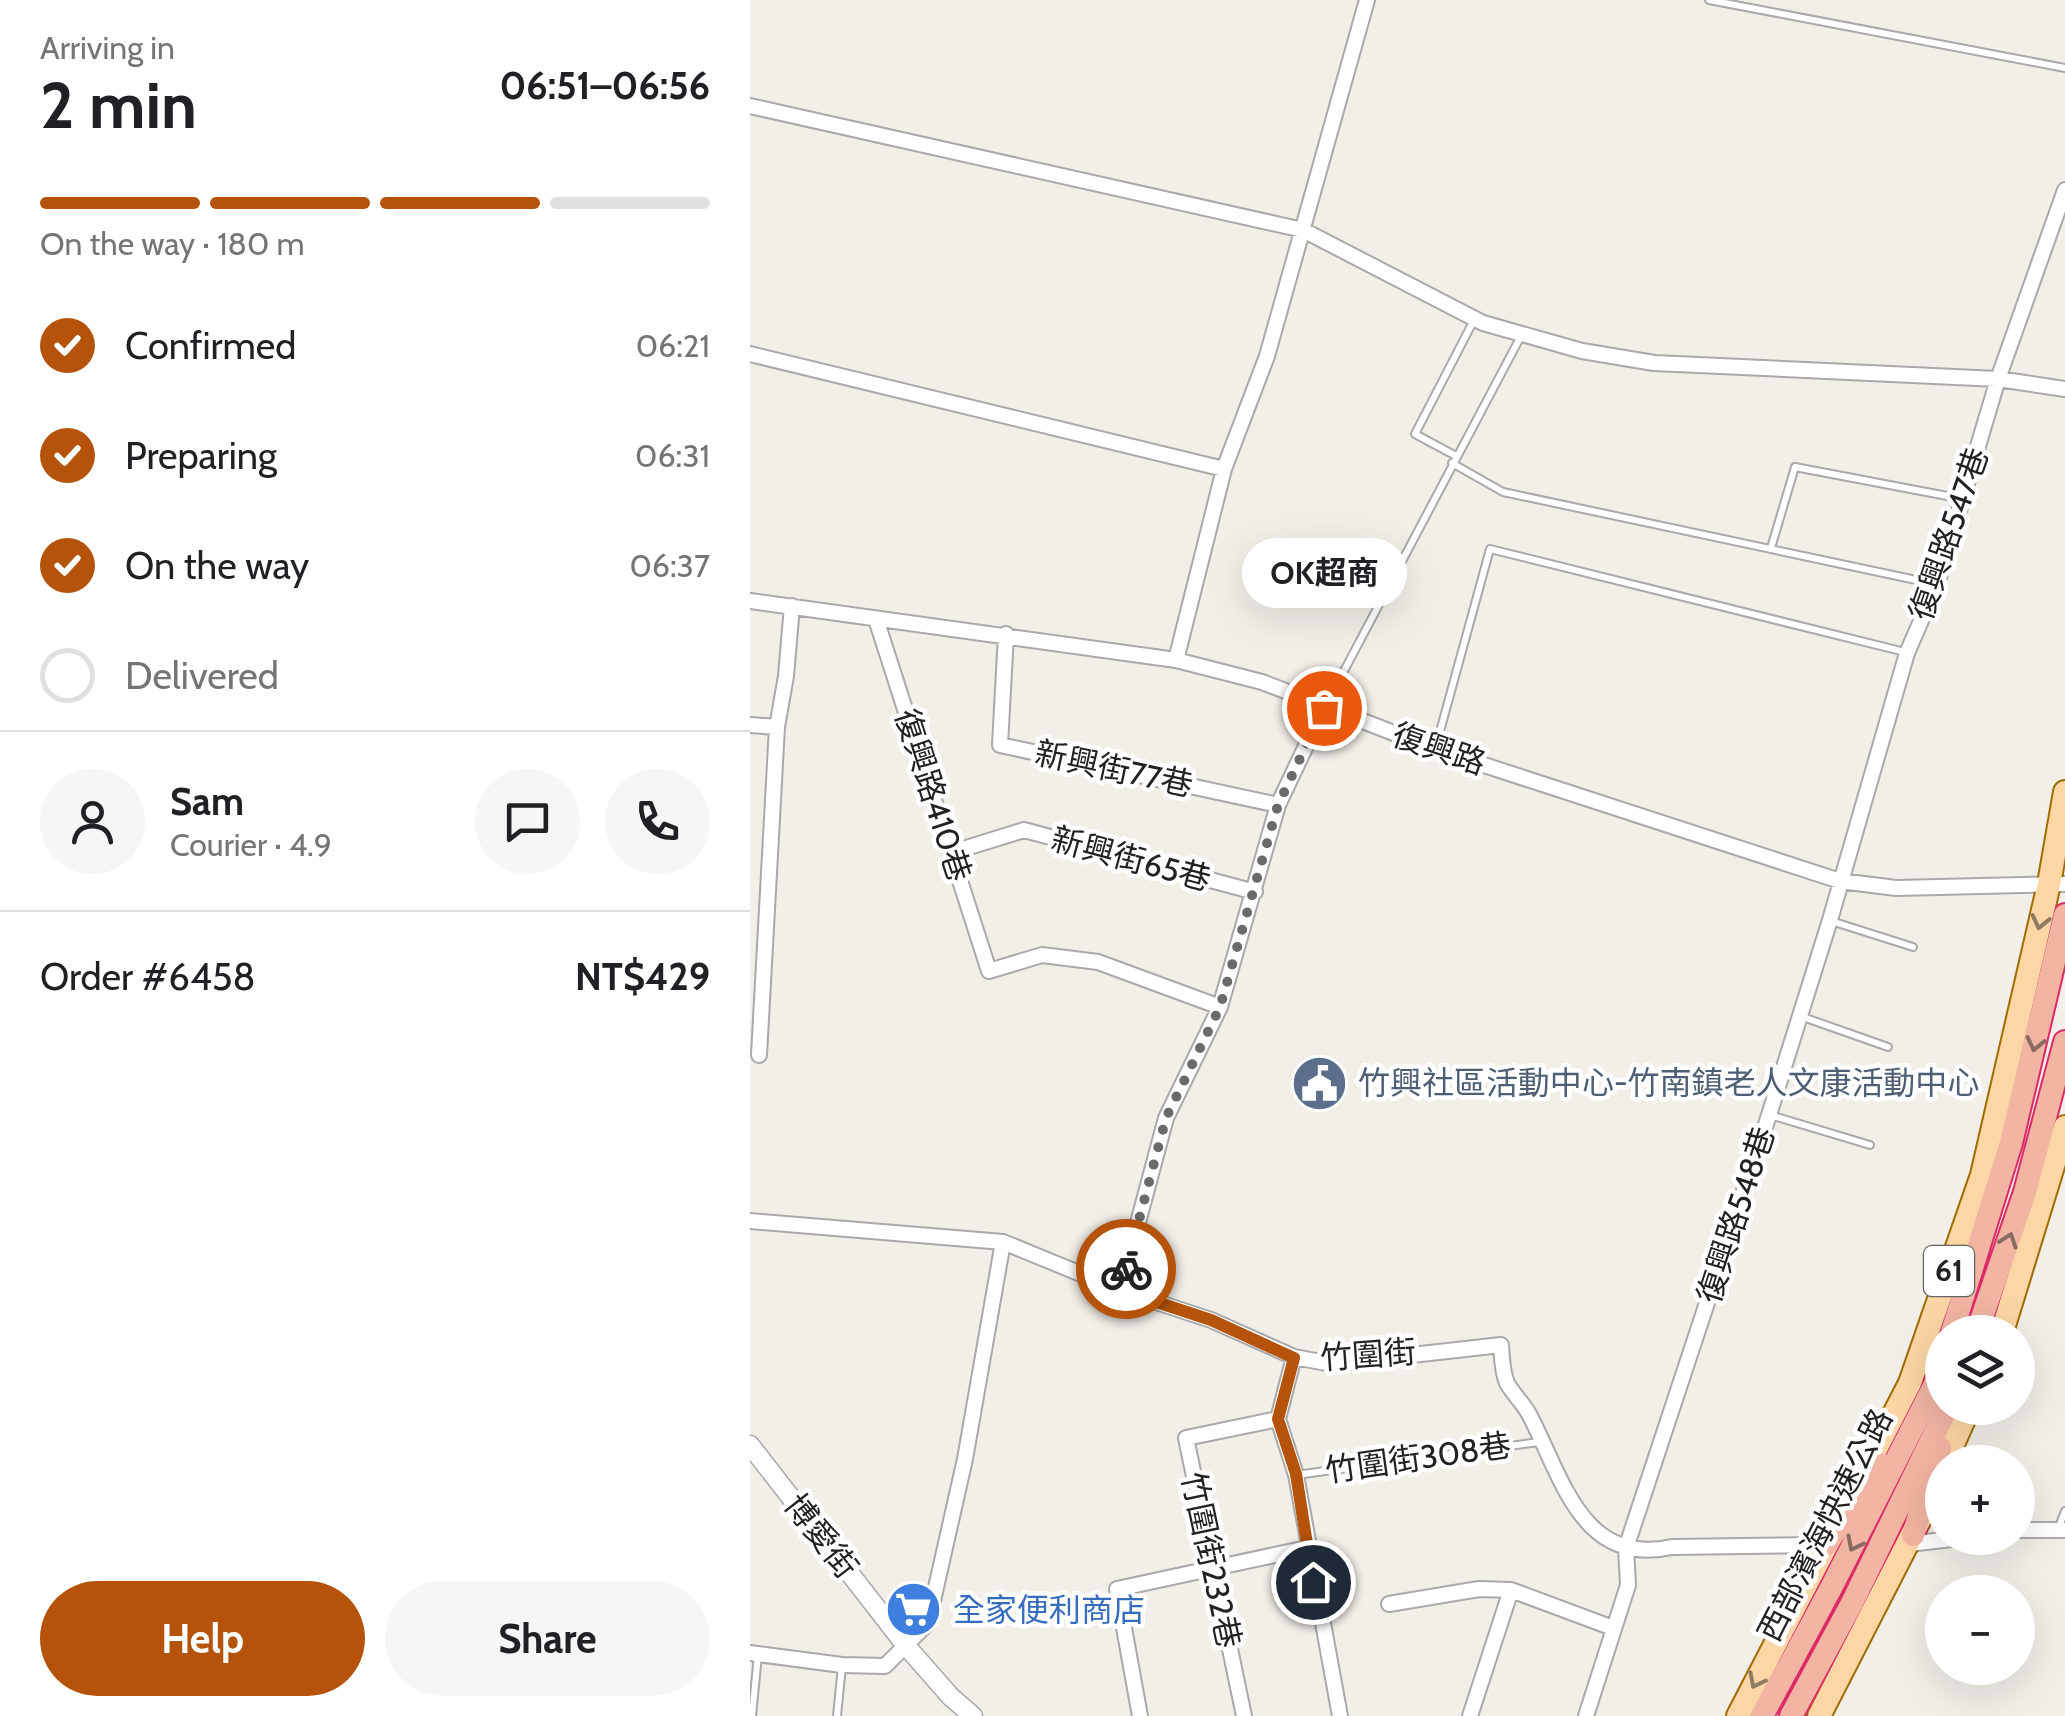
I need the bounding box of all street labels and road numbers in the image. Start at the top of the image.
street label: 復興路547巷 [1901,442,1996,625]
street label: 復興路410巷 [887,704,980,886]
street label: 復興路 [1387,714,1491,783]
street label: 新興街77巷 [1032,733,1197,804]
street label: 新興街65巷 [1047,819,1215,899]
street label: 復興路548巷 [1689,1122,1782,1308]
road number: 61 [1924,1246,1974,1296]
street label: 竹圍街 [1319,1332,1417,1377]
street label: 西部濱海快速公路 [1749,1402,1900,1648]
street label: 竹圍街308巷 [1323,1425,1513,1490]
street label: 竹圍街232巷 [1174,1468,1249,1651]
street label: 博愛街 [776,1486,866,1586]

